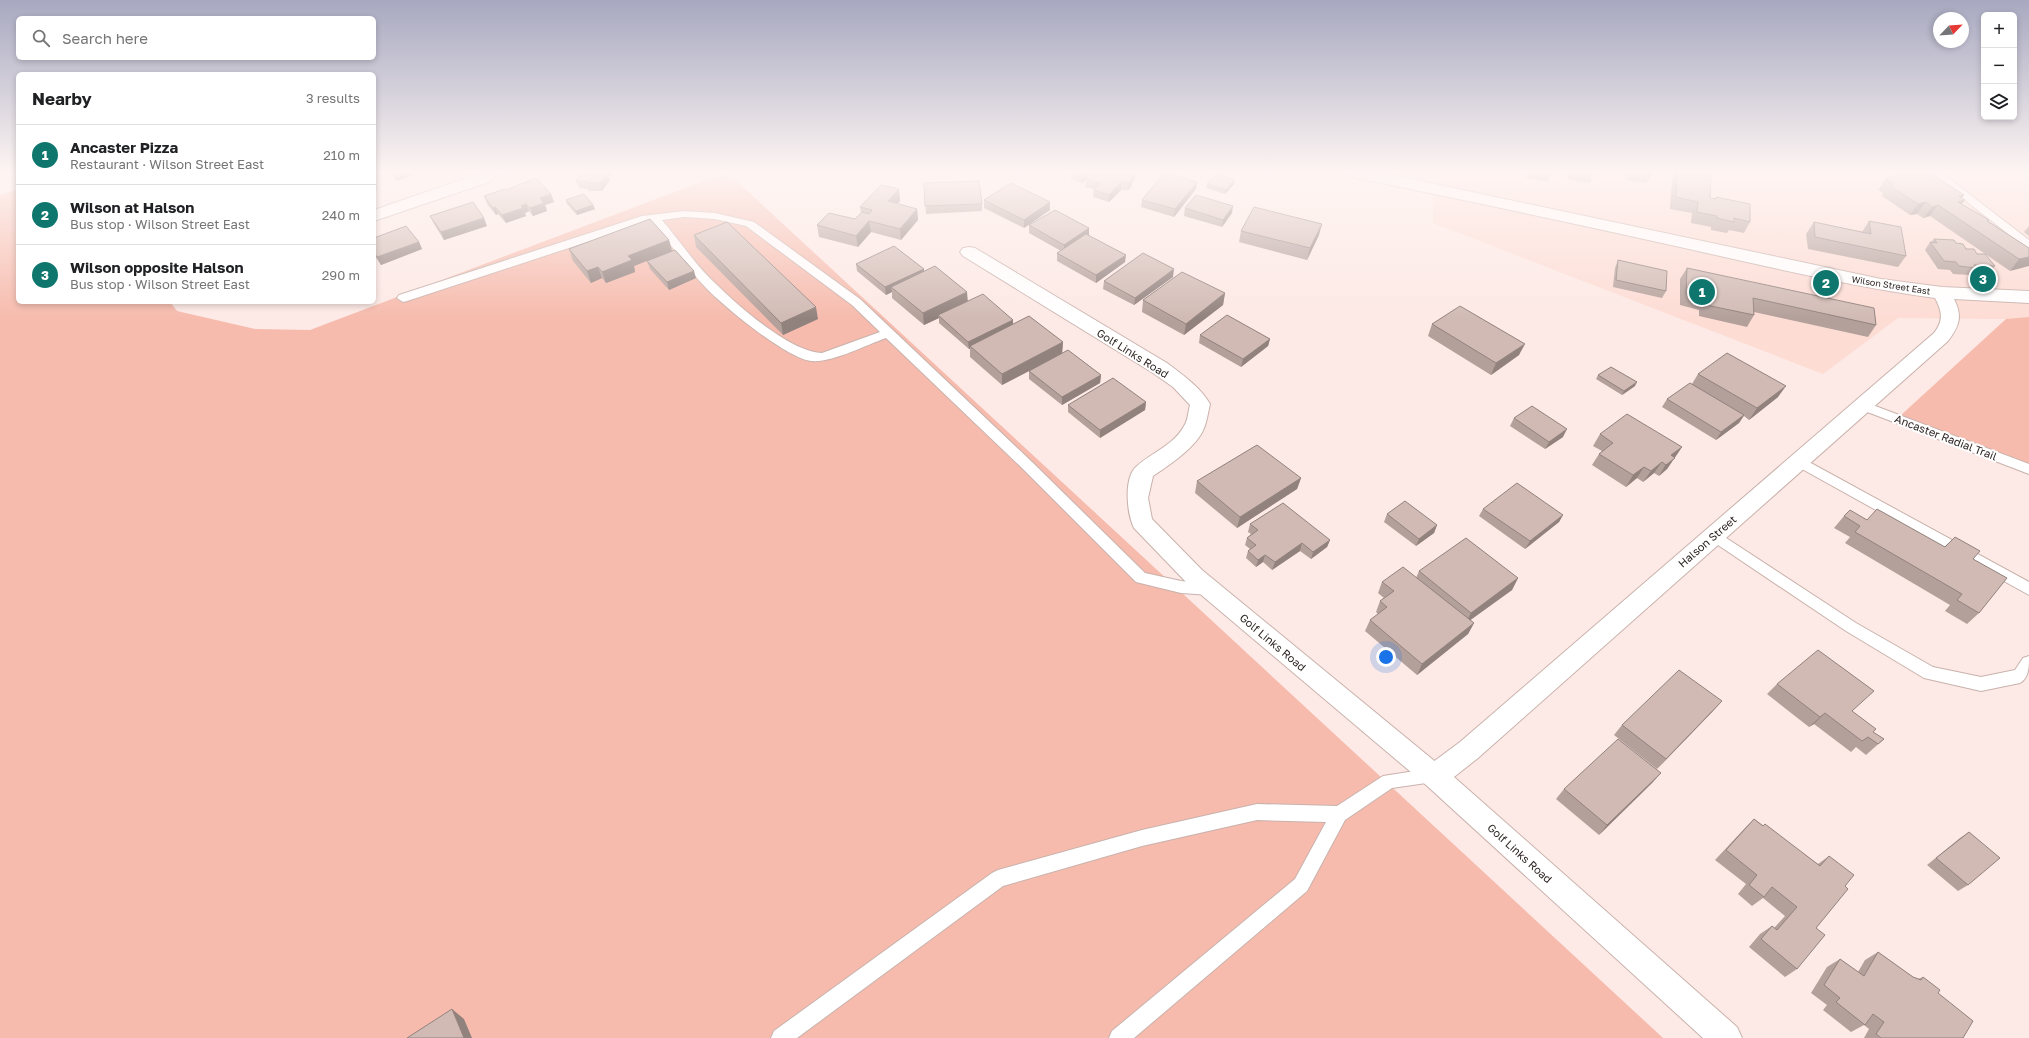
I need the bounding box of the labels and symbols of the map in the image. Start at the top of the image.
north arrow [1933,12,1969,48]
pin: 3 [1970,264,1996,294]
pin: 2 [1813,268,1839,298]
street label: Wilson Street East [1851,273,1932,297]
pin: 1 [1689,277,1715,307]
street label: Golf Links Road [1095,326,1171,380]
street label: Ancaster Radial Trail [1893,411,1999,463]
street label: Halson Street [1675,512,1739,570]
street label: Golf Links Road [1237,611,1309,673]
your location [1376,647,1396,667]
street label: Golf Links Road [1485,821,1555,885]

